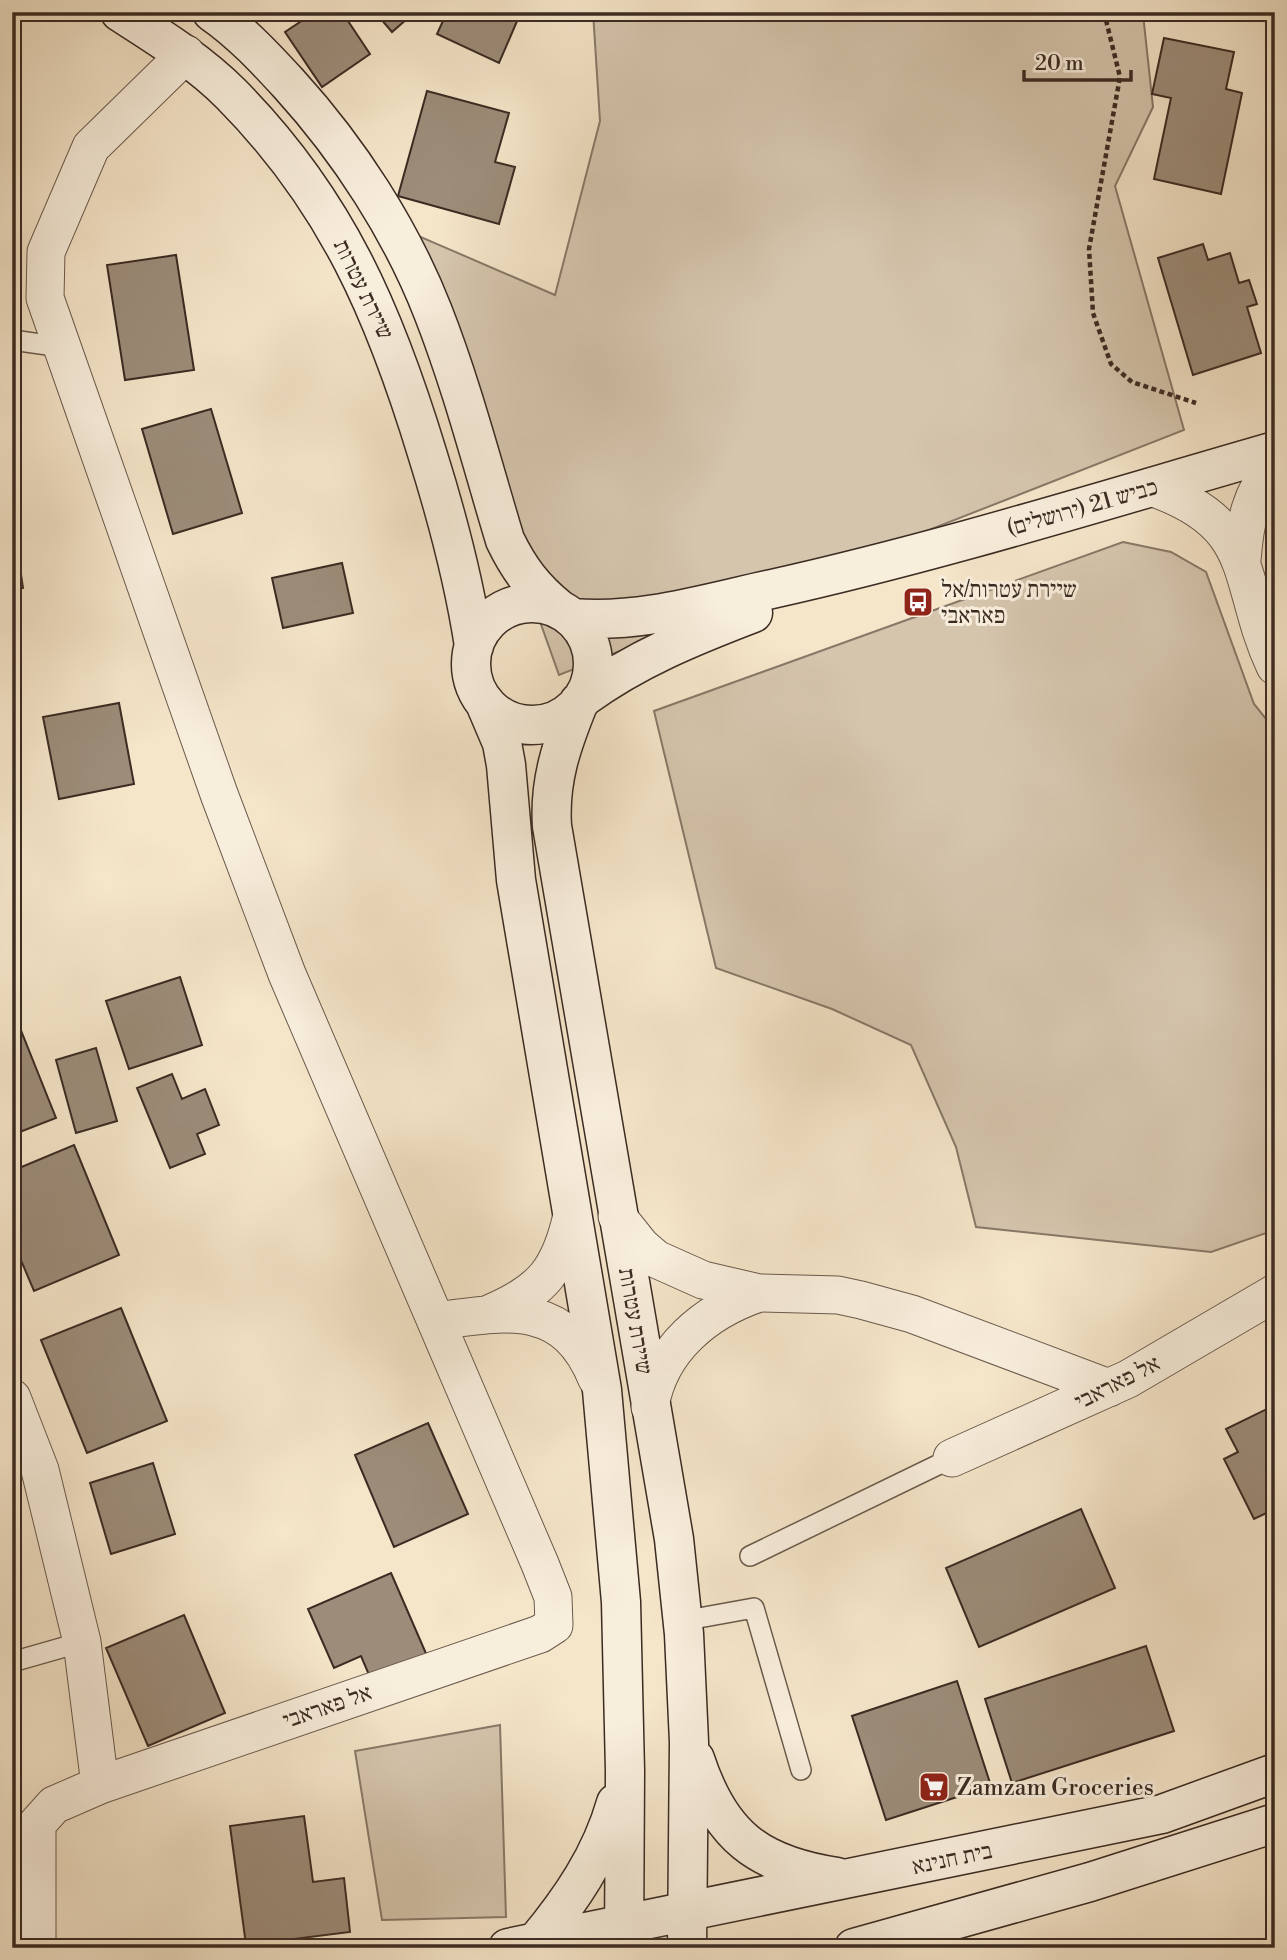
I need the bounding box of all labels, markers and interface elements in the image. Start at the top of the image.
scale bar [1024,38,1131,82]
text: 20 m [1035,51,1084,77]
street label: שיירת עטרות [327,235,399,344]
street label: כביש 21 (ירושלים) [1003,473,1161,543]
place label: שיירת עטרות/אל פאראבי [941,576,1077,630]
bus stop icon: שיירת עטרות/אל פאראבי [901,585,935,619]
street label: שיירת עטרות [612,1266,658,1377]
street label: אל פאראבי [1070,1349,1165,1416]
street label: אל פאראבי [279,1679,376,1735]
supermarket icon: Zamzam Groceries [917,1770,951,1804]
place label: Zamzam Groceries [957,1774,1154,1802]
street label: בית חנינא [910,1837,995,1881]

